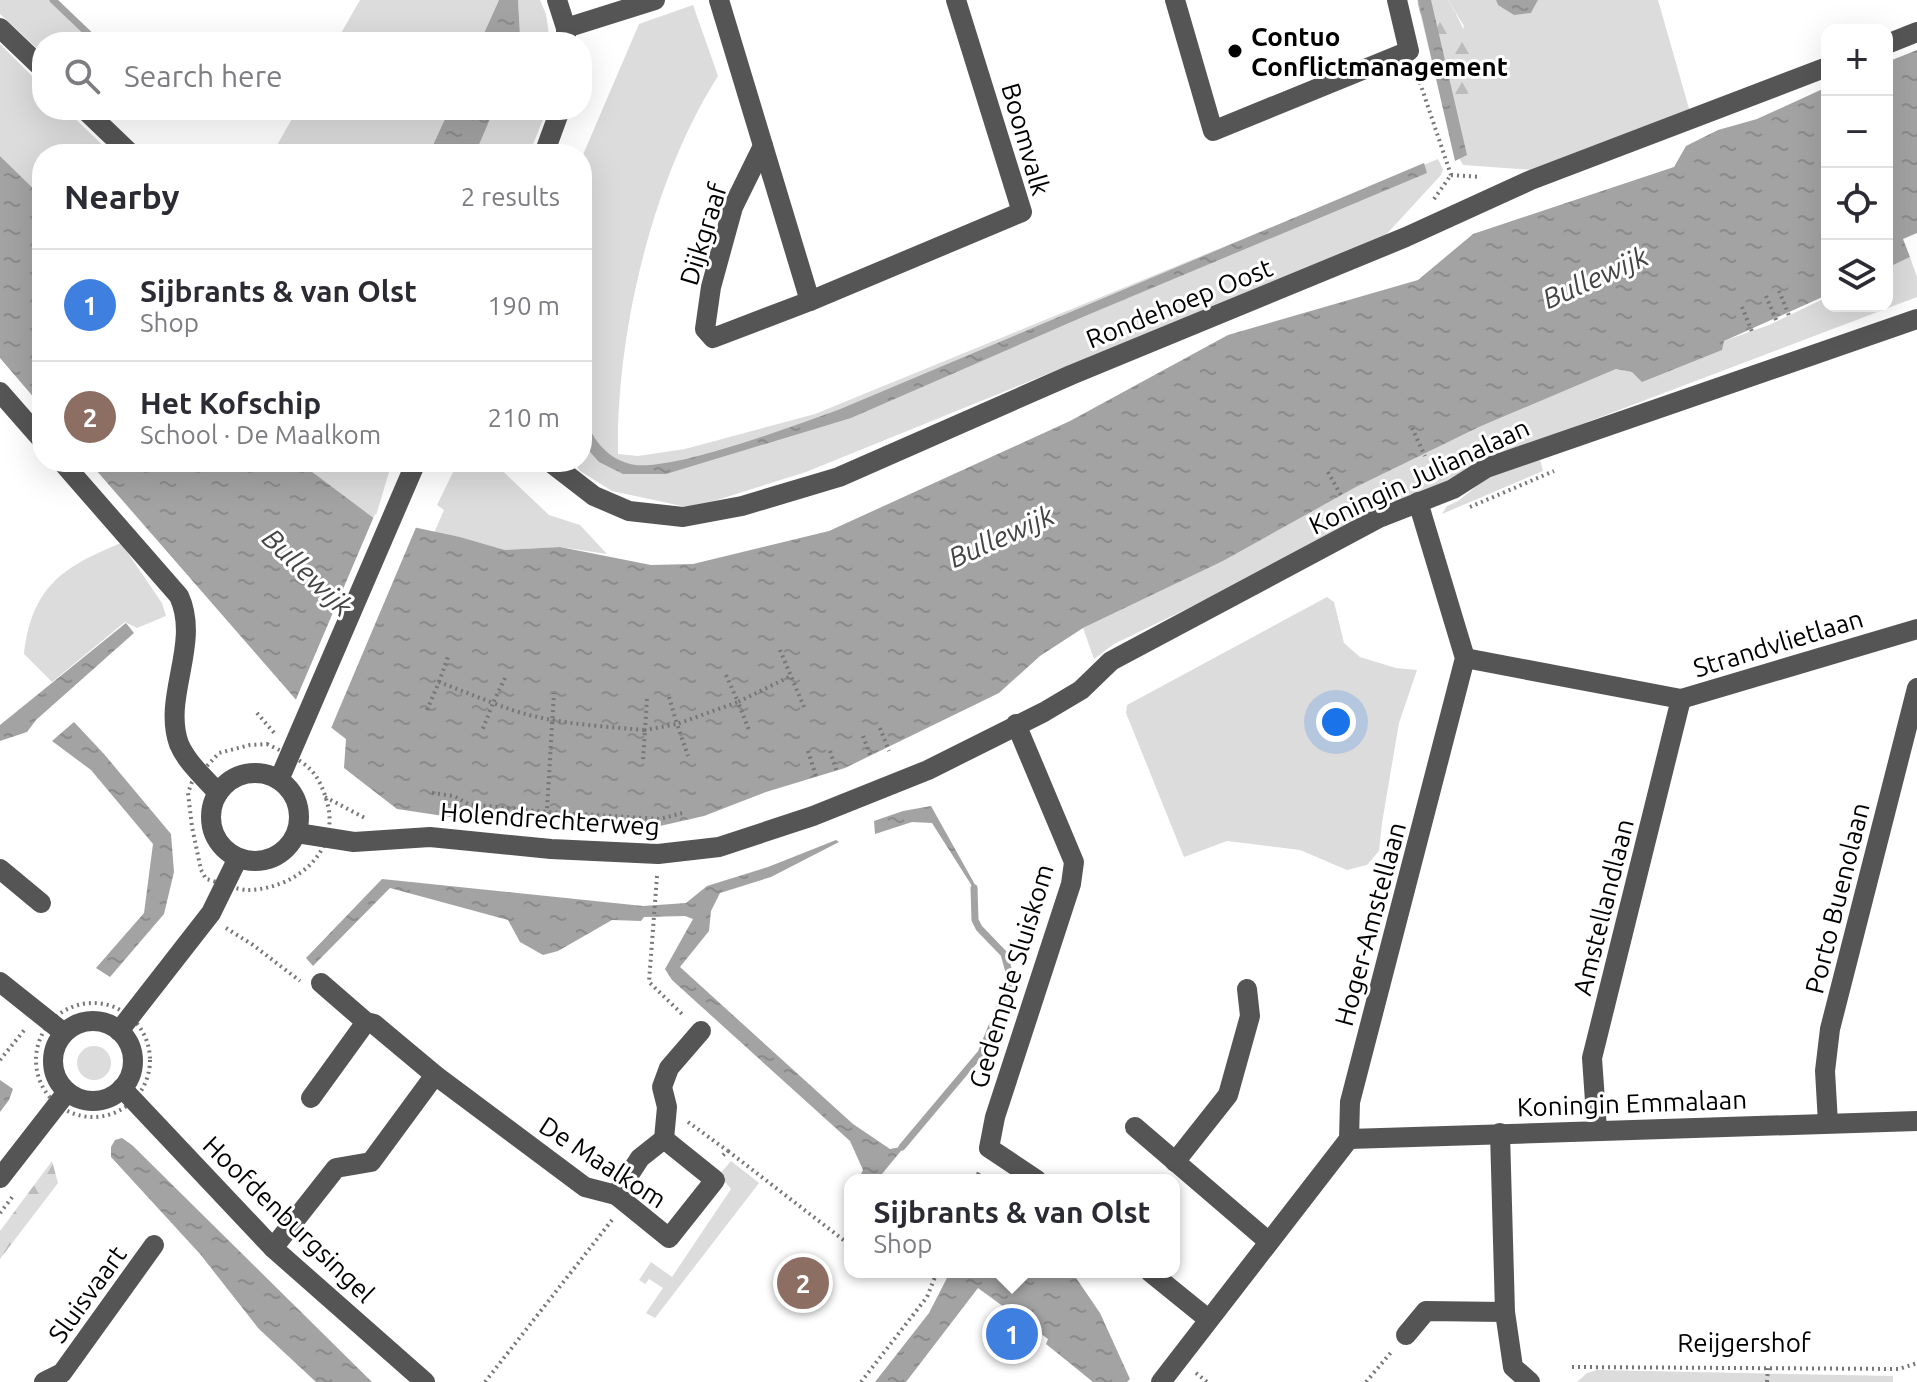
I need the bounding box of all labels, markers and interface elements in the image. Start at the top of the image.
place label: Contuo Conflictmanagement [1251,22,1508,81]
map controls [1821,24,1893,312]
button: + [1821,24,1893,96]
search box [32,32,592,120]
marker: Contuo Conflictmanagement [1226,42,1244,60]
icon: search [60,54,104,98]
text: Search here [124,59,283,93]
street label: Boomvalk [996,80,1056,198]
button: − [1821,96,1893,168]
button: locate [1821,168,1893,240]
text: Nearby [64,177,179,215]
street label: Dijkgraaf [674,179,733,288]
text: 2 results [461,182,560,211]
water label: Bullewijk [1537,240,1653,314]
button: layers [1821,240,1893,312]
street label: Rondehoep Oost [1082,252,1276,354]
text: Sijbrants & van Olst [140,274,417,308]
text: 1 [83,291,97,320]
text: 190 m [488,291,560,320]
text: Shop [140,308,199,337]
text: Het Kofschip [140,386,321,420]
text: 2 [83,403,97,432]
text: 210 m [488,403,560,432]
street label: Koningin Julianalaan [1304,412,1534,540]
text: School · De Maalkom [140,420,381,449]
water label: Bullewijk [943,499,1059,573]
water label: Bullewijk [257,522,360,623]
street label: Strandvlietlaan [1690,603,1866,683]
your location [1316,702,1356,742]
street label: Holendrechterweg [439,797,661,841]
street label: Porto Buenolaan [1799,799,1875,997]
street label: Amstellandlaan [1567,816,1639,998]
street label: Hoger-Amstellaan [1329,819,1411,1029]
street label: Gedempte Sluiskom [963,861,1059,1091]
street label: Koningin Emmalaan [1517,1084,1747,1122]
street label: De Maalkom [534,1110,672,1214]
street label: Hoofdenburgsingel [198,1130,381,1308]
popup [844,1174,1180,1278]
text: Sijbrants & van Olst [873,1195,1151,1229]
text: Shop [873,1229,932,1258]
street label: Sluisvaart [42,1240,132,1348]
pin: 2 [777,1253,829,1313]
pin: 1 [986,1304,1038,1364]
street label: Reijgershof [1677,1328,1812,1357]

